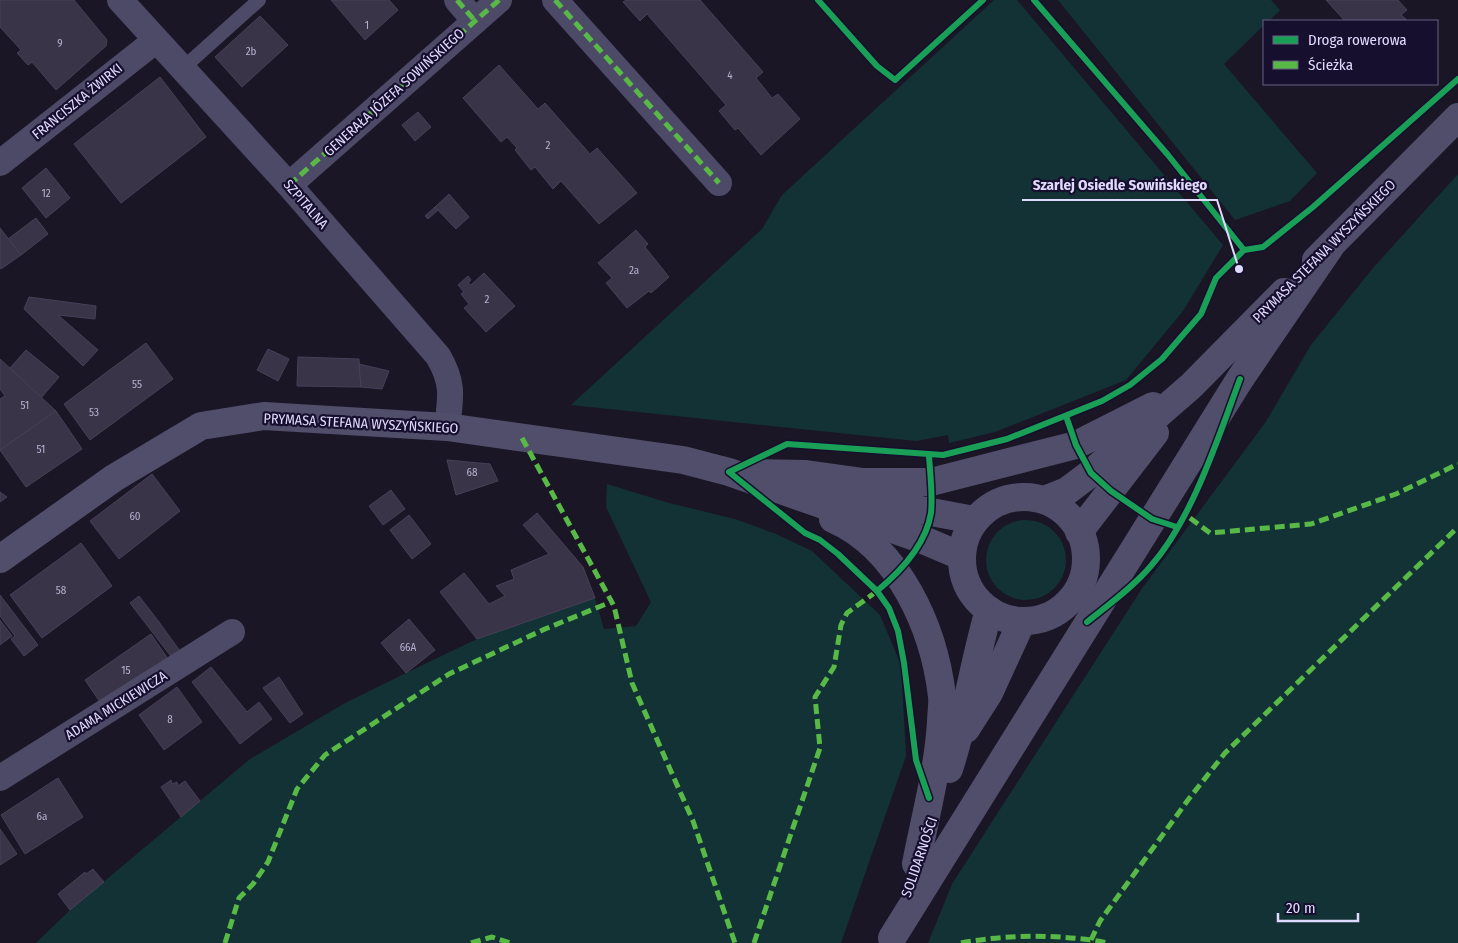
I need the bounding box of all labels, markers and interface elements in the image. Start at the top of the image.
house number: 1 [365,19,369,32]
legend [1263,20,1438,85]
street label: GENERAŁA JÓZEFA SOWIŃSKIEGO [320,24,468,160]
text: Droga rowerowa [1308,31,1407,49]
house number: 9 [57,37,63,50]
house number: 2b [246,45,256,58]
text: Ścieżka [1308,56,1353,74]
street label: FRANCISZKA ŻWIRKI [29,60,126,143]
house number: 4 [727,69,733,82]
house number: 2 [546,139,551,152]
callout: Szarlej Osiedle Sowińskiego [1022,170,1217,200]
street label: SZPITALNA [280,176,332,233]
text: Szarlej Osiedle Sowińskiego [1033,176,1207,194]
street label: PRYMASA STEFANA WYSZYŃSKIEGO [1249,176,1399,326]
house number: 12 [41,187,51,200]
house number: 2a [629,264,639,277]
house number: 2 [485,293,490,306]
house number: 55 [132,378,142,391]
house number: 51 [21,399,29,412]
house number: 53 [89,406,99,419]
street label: PRYMASA STEFANA WYSZYŃSKIEGO [263,409,459,437]
house number: 51 [37,443,45,456]
house number: 68 [467,466,478,479]
house number: 60 [129,510,141,523]
house number: 58 [56,584,67,597]
house number: 66A [400,641,417,654]
house number: 15 [121,664,131,677]
street label: ADAMA MICKIEWICZA [62,667,171,744]
house number: 8 [167,713,173,726]
house number: 6a [37,810,47,823]
street label: SOLIDARNOŚCI [897,815,941,899]
scale bar [1278,890,1358,922]
text: 20 m [1286,899,1316,917]

